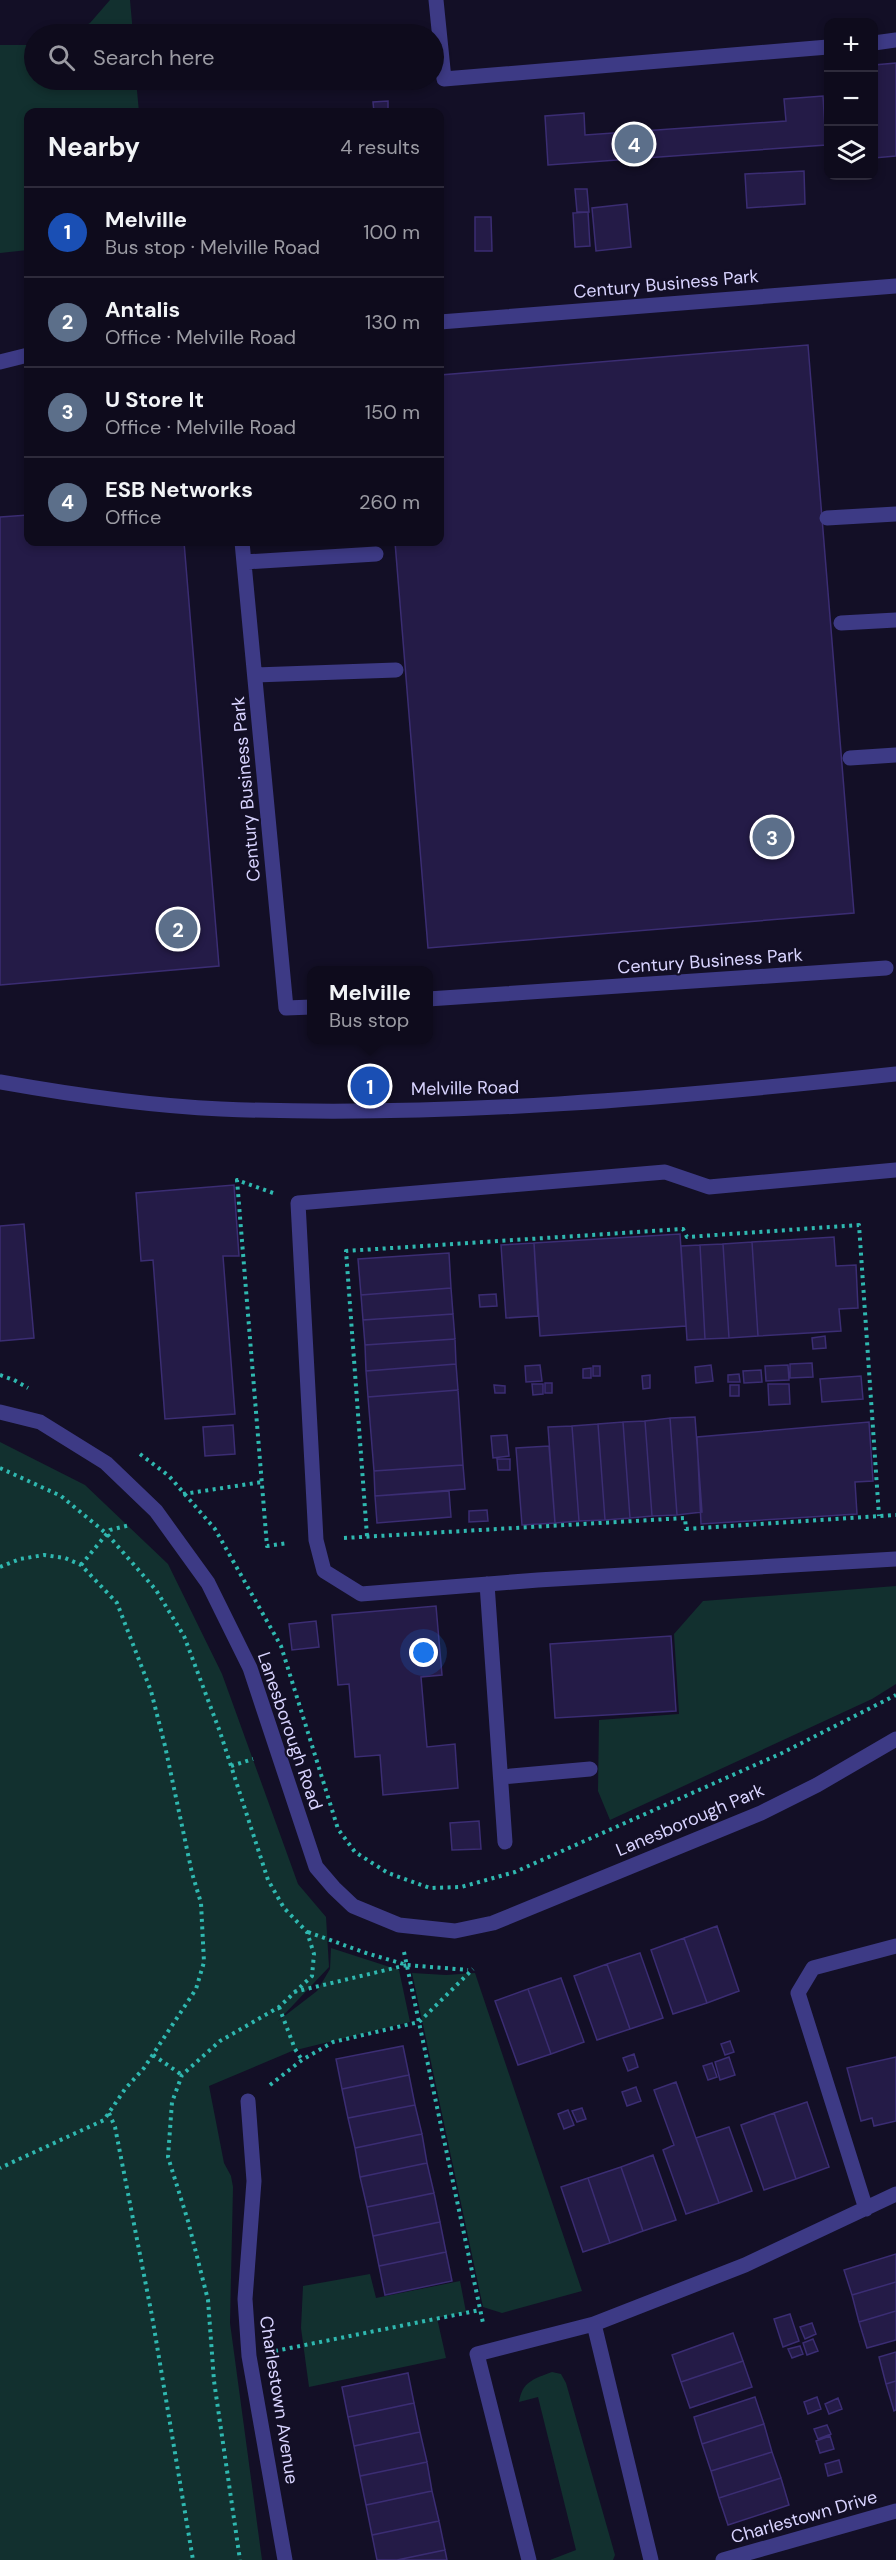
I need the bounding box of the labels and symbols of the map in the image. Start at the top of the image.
pin: 4 [614,122,654,166]
street label: Century Business Park [572,264,760,304]
street label: Century Business Park [226,695,266,883]
pin: 3 [752,814,792,860]
pin: 2 [158,906,198,952]
street label: Century Business Park [616,943,804,979]
pin: 1 [350,1064,389,1108]
street label: Melville Road [411,1075,519,1101]
your location [409,1638,438,1667]
street label: Lanesborough Road [252,1649,328,1813]
street label: Lanesborough Park [612,1778,768,1862]
street label: Charlestown Avenue [254,2314,304,2486]
street label: Charlestown Drive [728,2485,880,2549]

